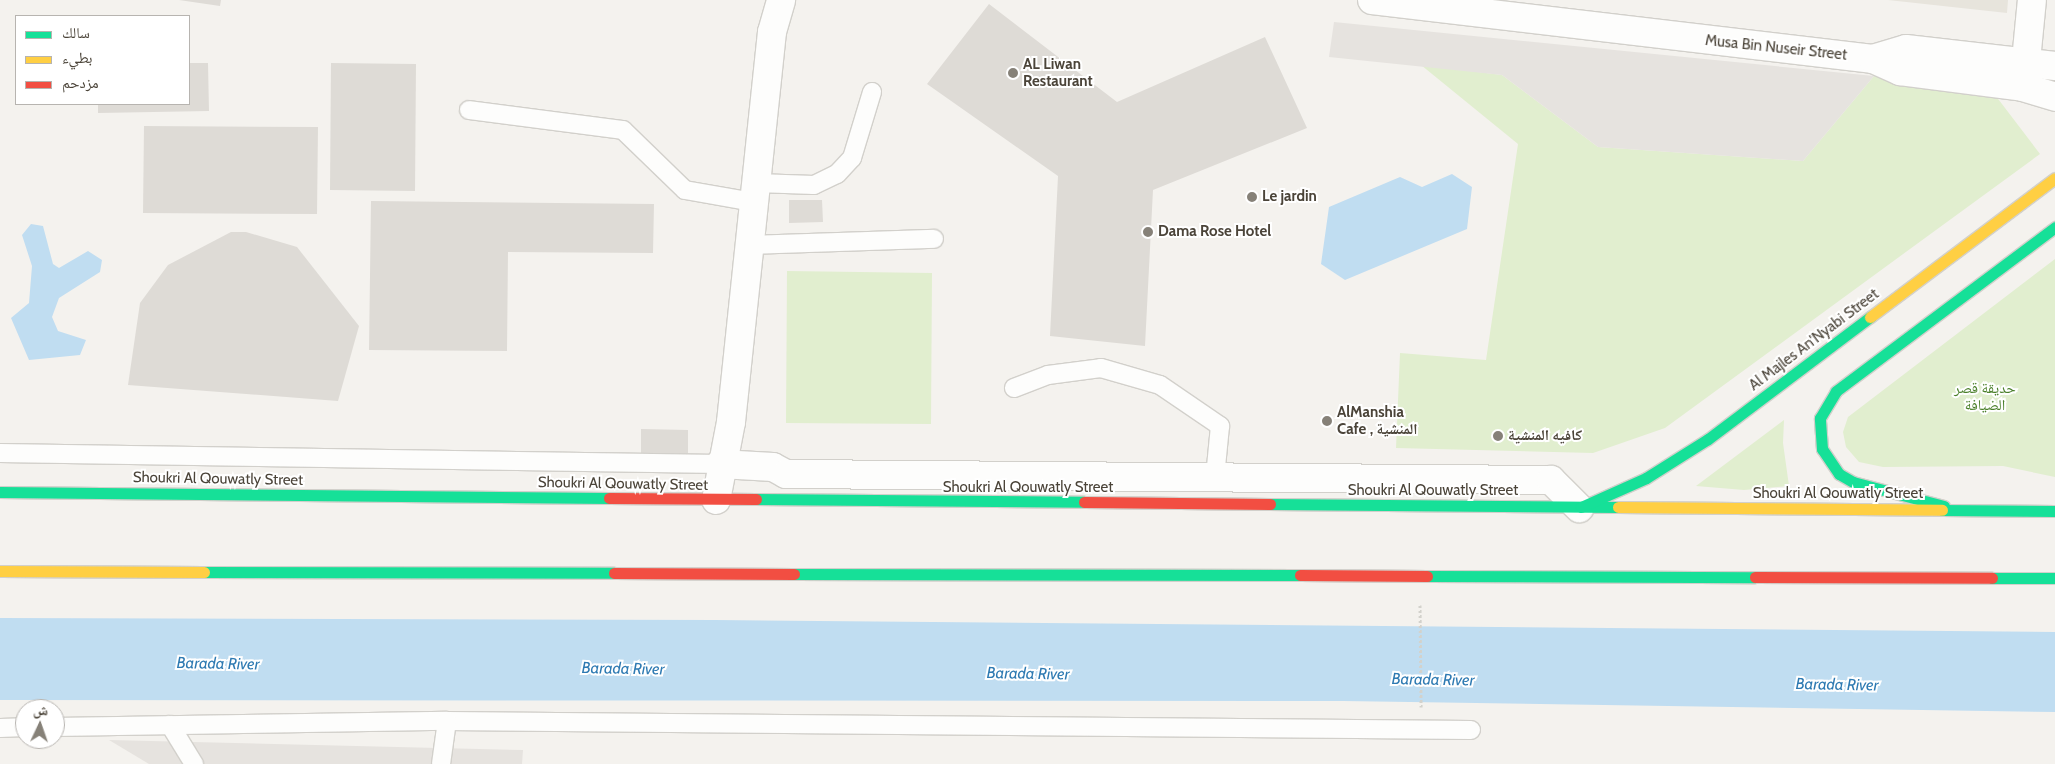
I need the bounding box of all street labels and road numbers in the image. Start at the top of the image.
street label: Musa Bin Nuseir Street [1704,32,1848,64]
street label: Al Majles An'Nyabi Street [1746,285,1882,395]
street label: Shoukri Al Qouwatly Street [133,469,303,489]
street label: Shoukri Al Qouwatly Street [538,474,708,494]
street label: Shoukri Al Qouwatly Street [943,479,1113,497]
street label: Shoukri Al Qouwatly Street [1348,482,1518,500]
street label: Shoukri Al Qouwatly Street [1753,485,1923,503]

